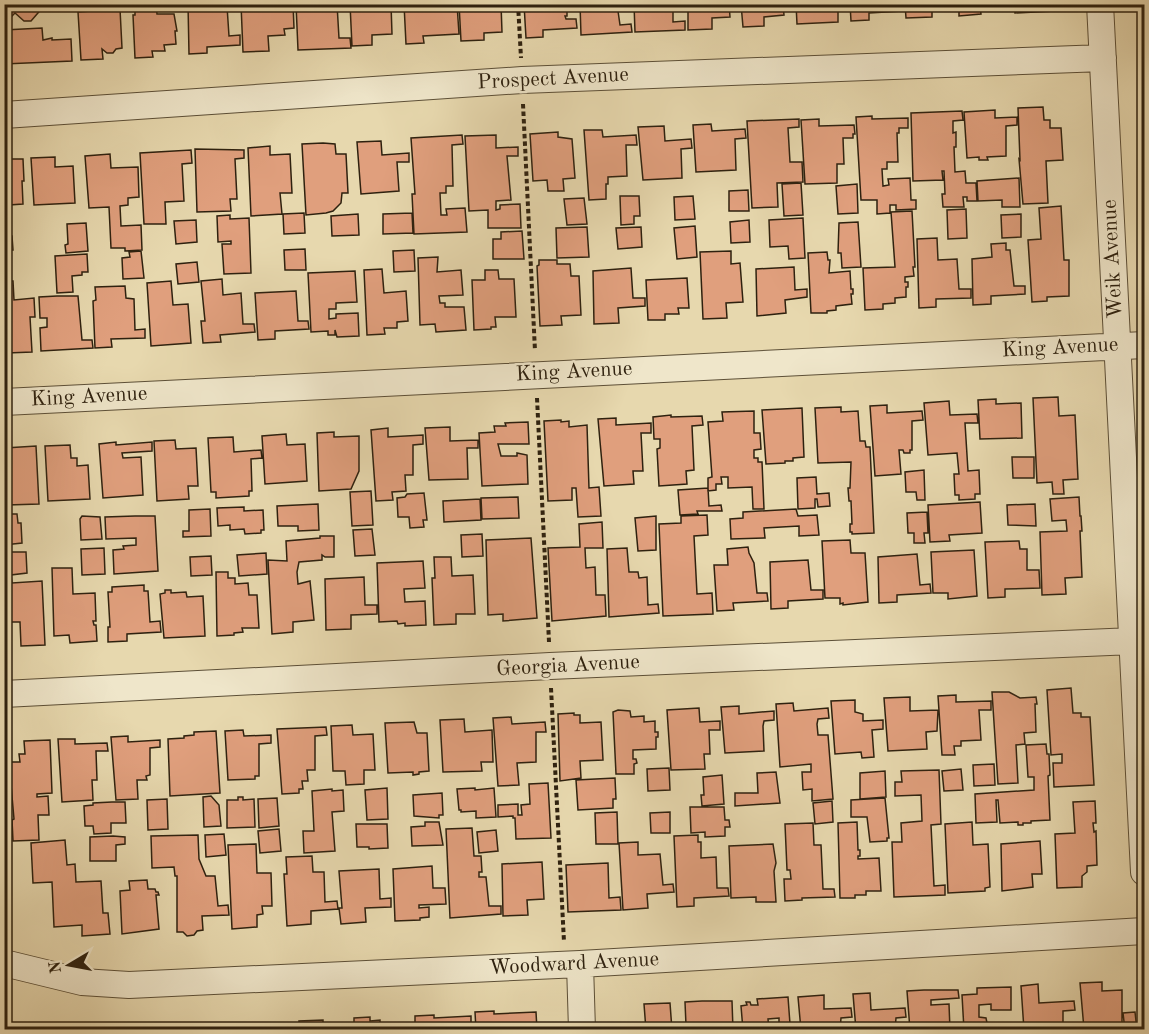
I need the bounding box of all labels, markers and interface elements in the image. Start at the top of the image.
street label: Prospect Avenue [477,65,629,93]
street label: Weik Avenue [1099,199,1127,319]
street label: King Avenue [1001,334,1119,362]
street label: King Avenue [515,358,633,386]
street label: King Avenue [30,383,148,411]
street label: Georgia Avenue [496,652,640,680]
north arrow [39,935,99,995]
street label: Woodward Avenue [488,949,660,979]
text: N [47,959,65,975]

